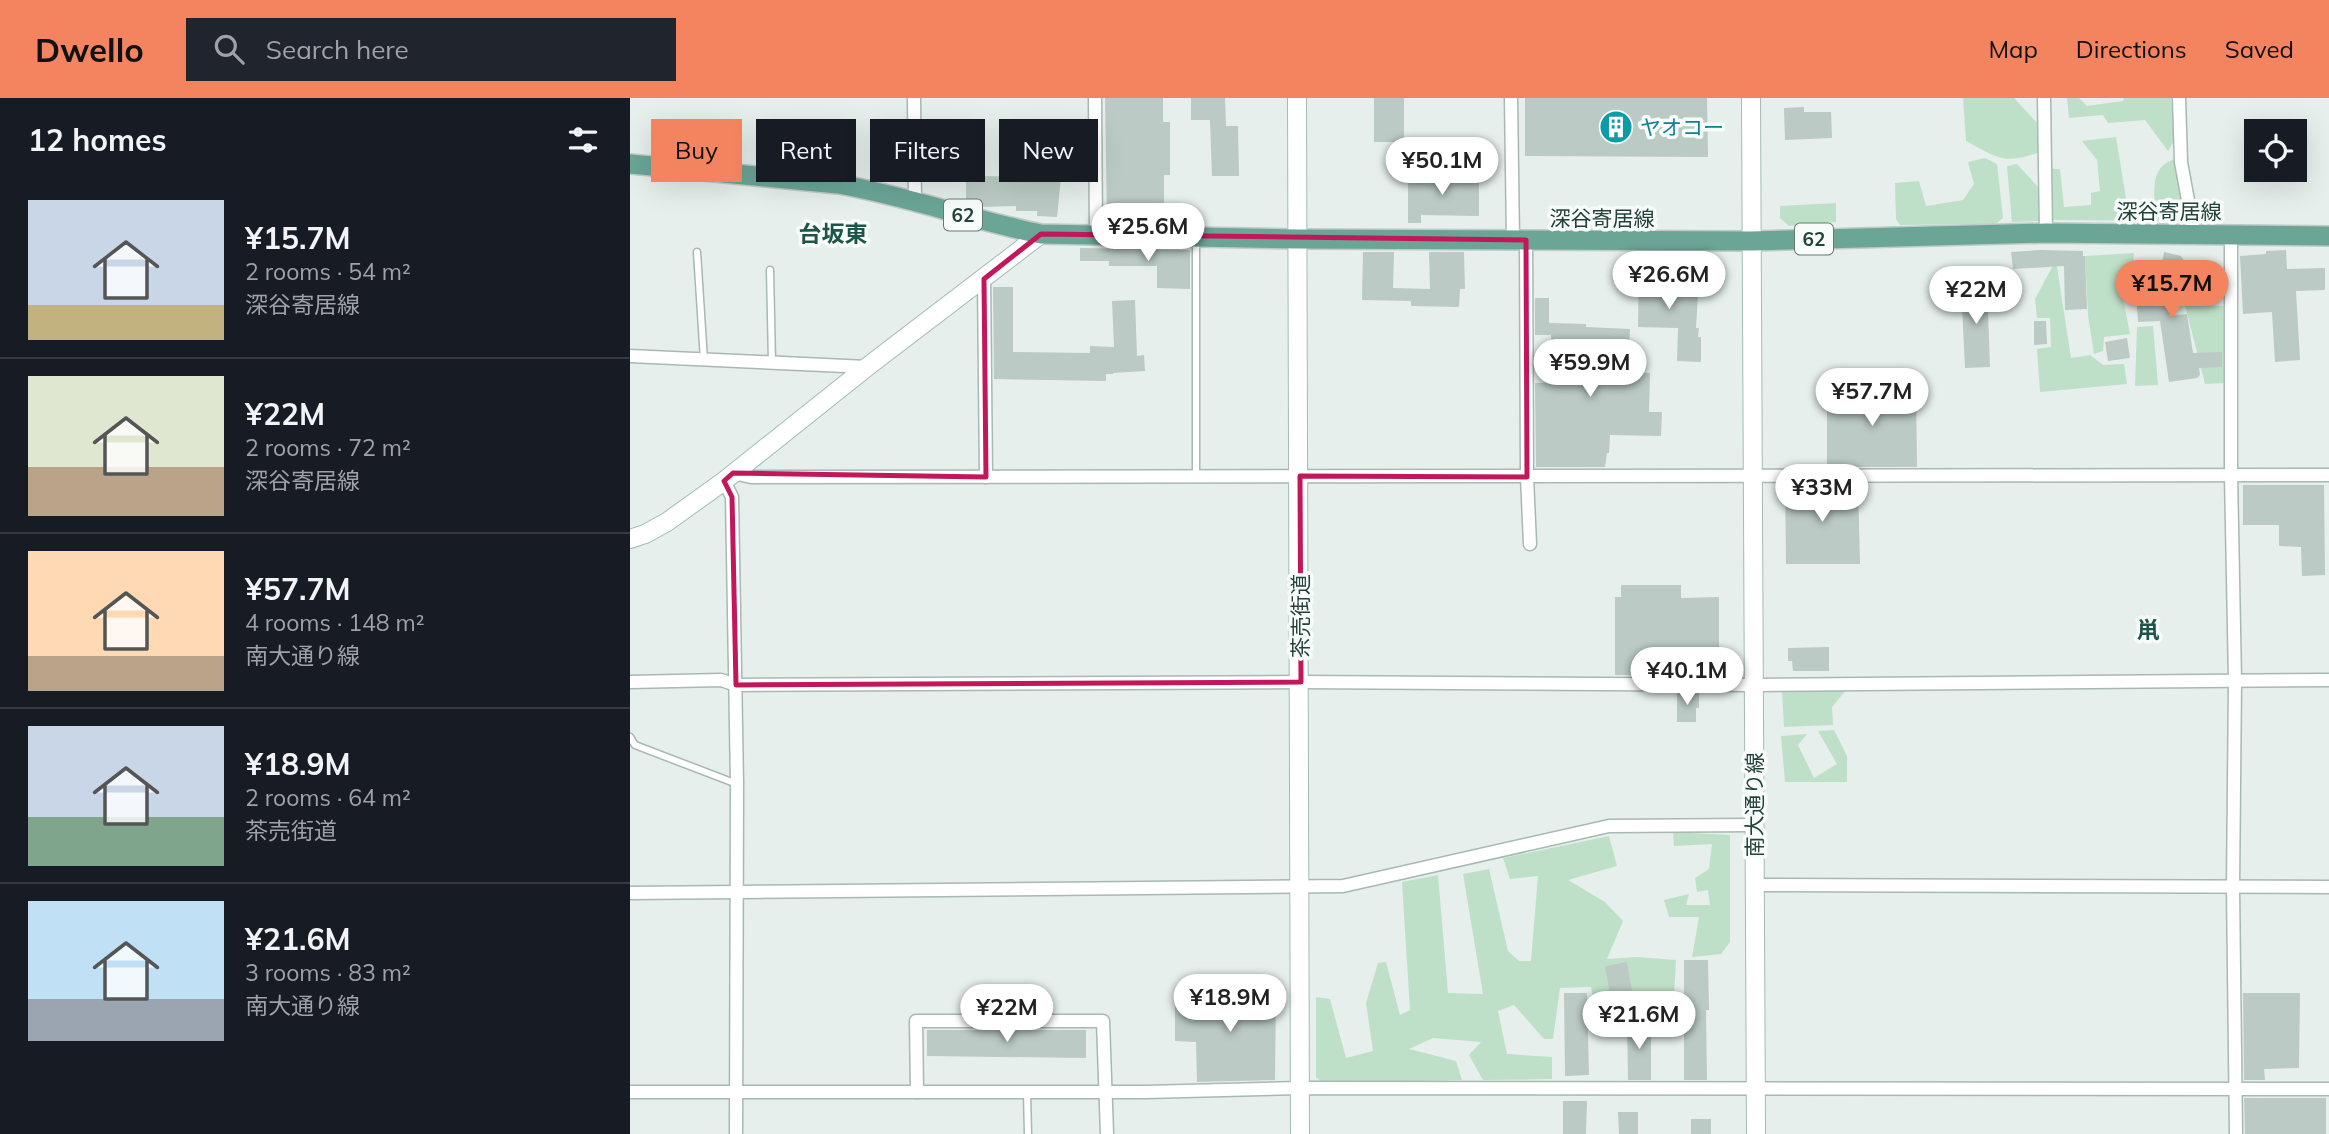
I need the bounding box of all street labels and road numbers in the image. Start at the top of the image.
street label: 深谷寄居線 [2117,198,2222,224]
road number: 62 [944,200,982,230]
street label: 深谷寄居線 [1550,205,1655,231]
road number: 62 [1795,223,1833,254]
street label: 茶売街道 [1287,574,1313,658]
street label: 南大通り線 [1741,753,1767,858]

